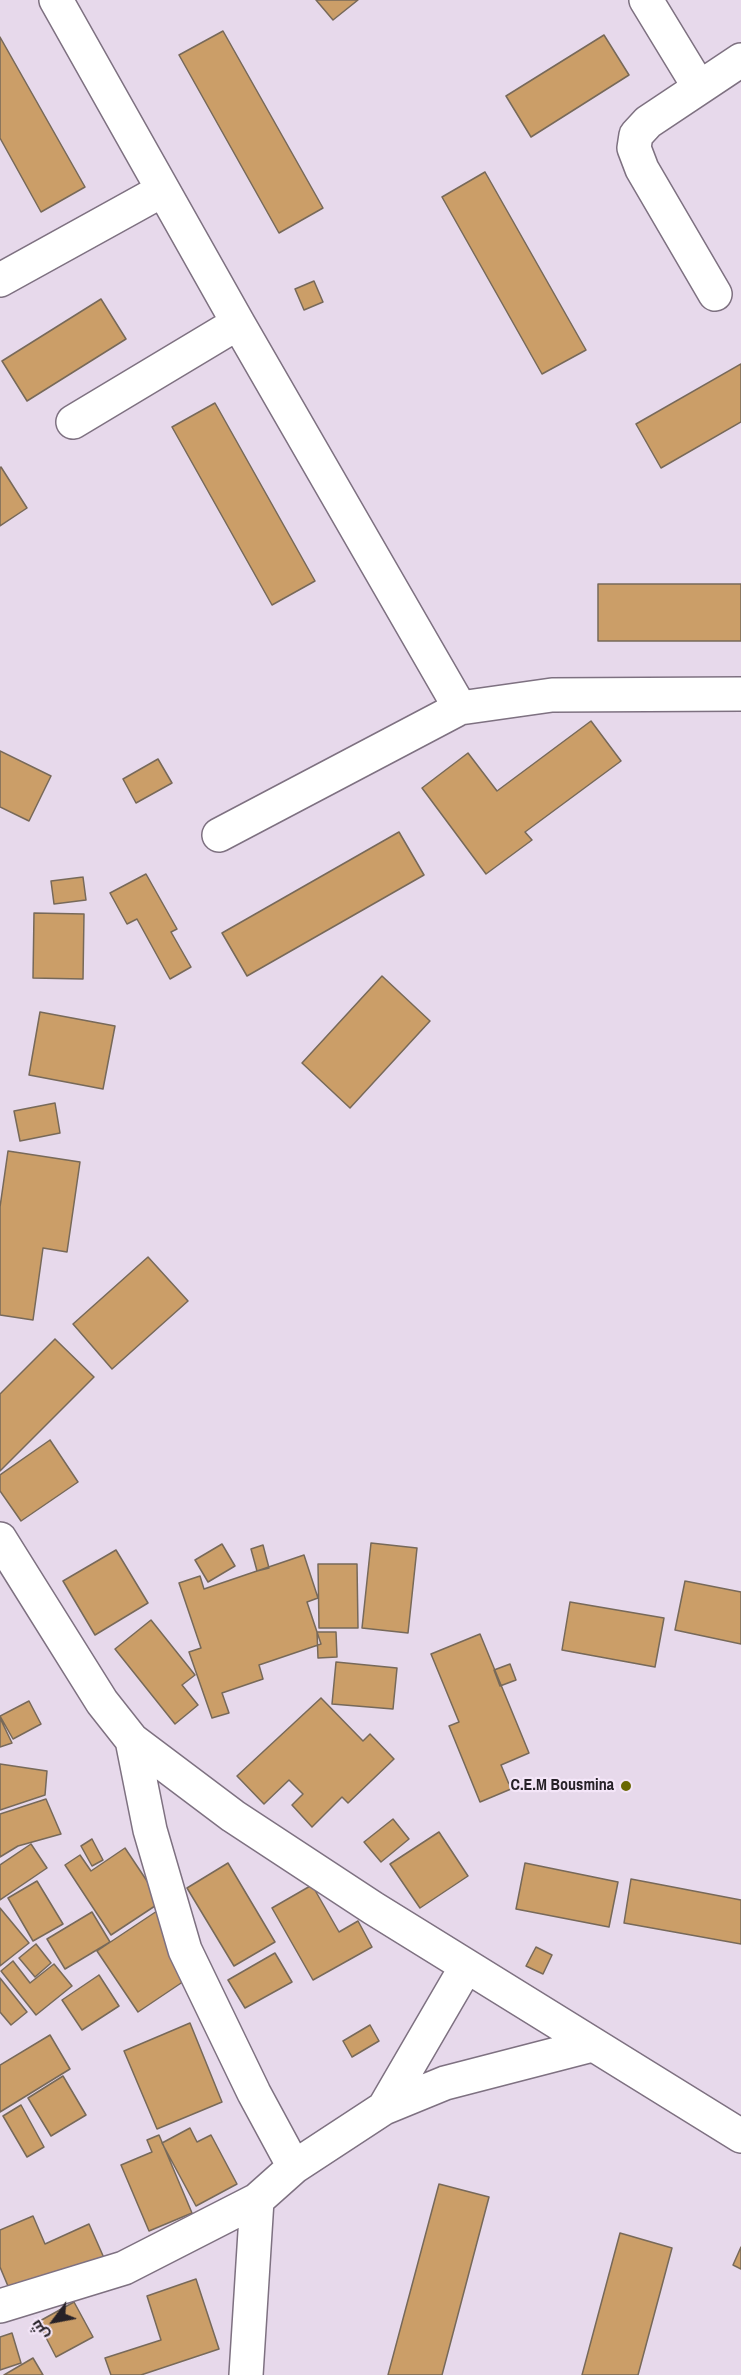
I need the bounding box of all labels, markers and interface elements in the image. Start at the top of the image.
place label: C.E.M Bousmina [510,1776,614,1796]
marker: C.E.M Bousmina [619,1779,633,1793]
north arrow [24,2291,84,2351]
text: ش [24,2316,54,2345]

